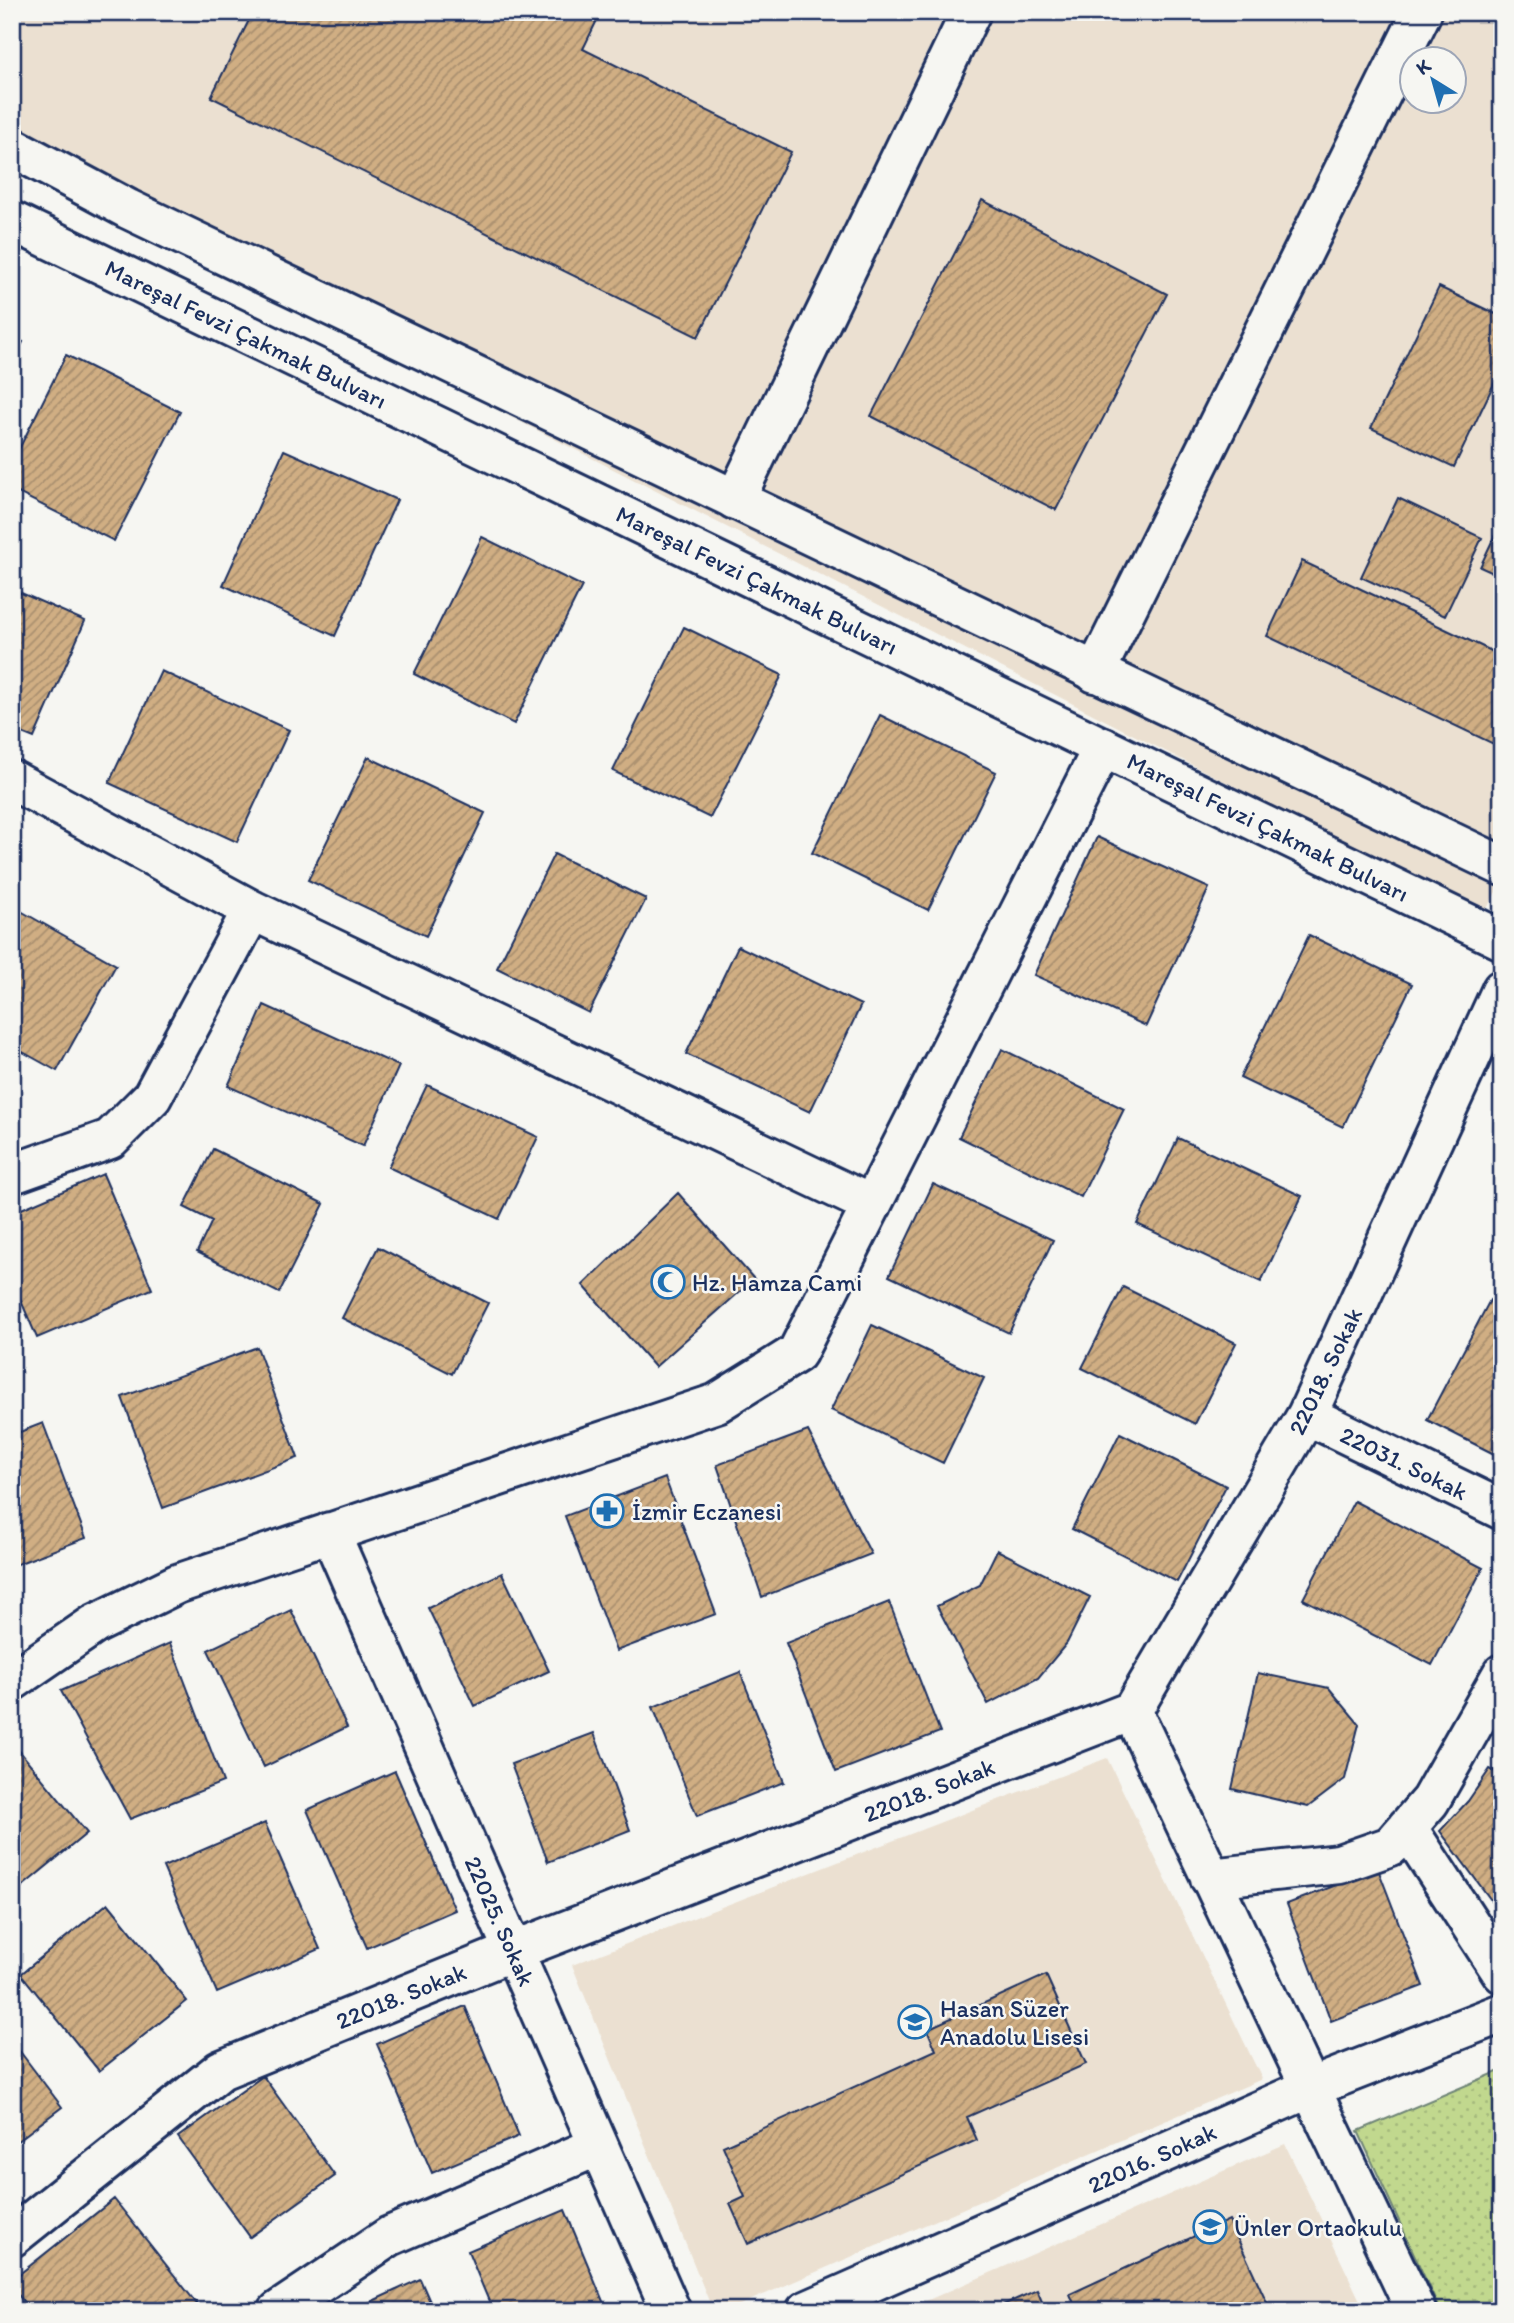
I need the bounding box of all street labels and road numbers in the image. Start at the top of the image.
street label: Mareşal Fevzi Çakmak Bulvarı [100,253,392,415]
street label: Mareşal Fevzi Çakmak Bulvarı [611,499,903,661]
street label: Mareşal Fevzi Çakmak Bulvarı [1122,746,1414,908]
street label: 22018. Sokak [1282,1303,1368,1439]
street label: 22031. Sokak [1336,1420,1472,1506]
street label: 22018. Sokak [859,1752,999,1828]
street label: 22025. Sokak [459,1852,541,1990]
street label: 22018. Sokak [332,1957,470,2035]
street label: 22016. Sokak [1083,2117,1221,2199]

